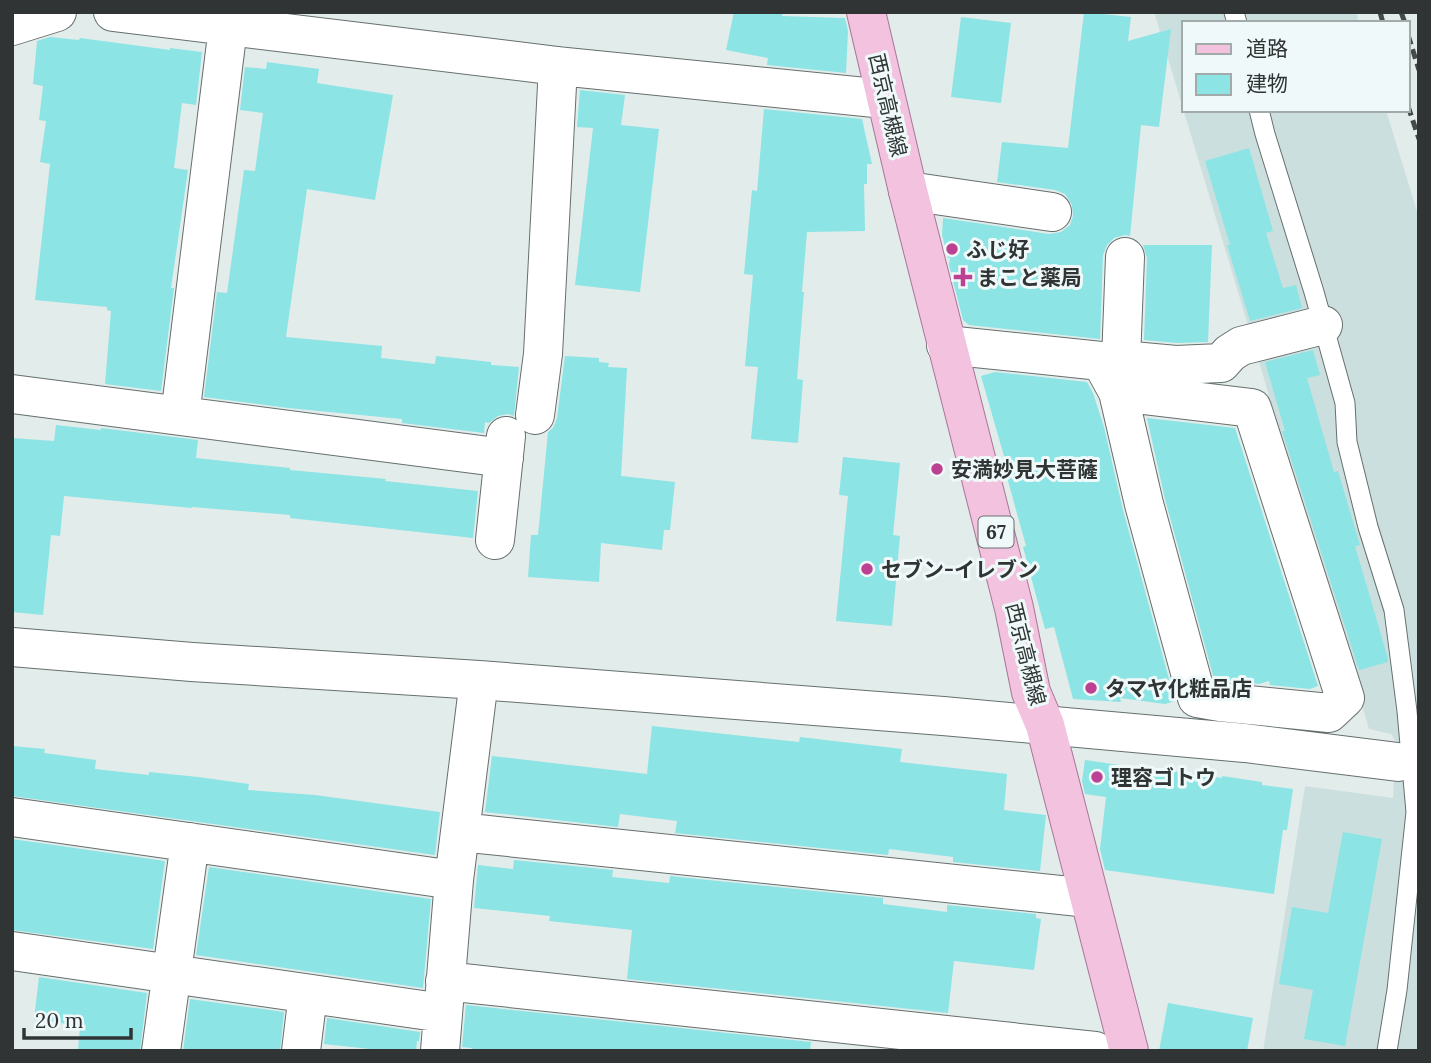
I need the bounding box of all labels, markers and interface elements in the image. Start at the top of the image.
legend [1182,21,1410,112]
text: 道路 [1246,35,1288,62]
street label: 西京高槻線 [863,51,913,159]
text: 建物 [1246,70,1288,97]
place label: ふじ好 [966,236,1029,263]
marker: ふじ好 [944,241,960,257]
place label: まこと薬局 [977,264,1082,291]
marker: まこと薬局 [955,269,971,285]
place label: 安満妙見大菩薩 [951,456,1098,483]
marker: 安満妙見大菩薩 [929,461,945,477]
road number: 67 [978,516,1014,548]
place label: セブン-イレブン [881,556,1038,583]
marker: セブン-イレブン [859,561,875,577]
street label: 西京高槻線 [1000,600,1052,708]
place label: タマヤ化粧品店 [1105,675,1252,702]
marker: タマヤ化粧品店 [1083,680,1099,696]
place label: 理容ゴトウ [1111,764,1216,791]
marker: 理容ゴトウ [1089,769,1105,785]
scale bar [24,996,131,1040]
text: 20 m [35,1007,84,1034]

